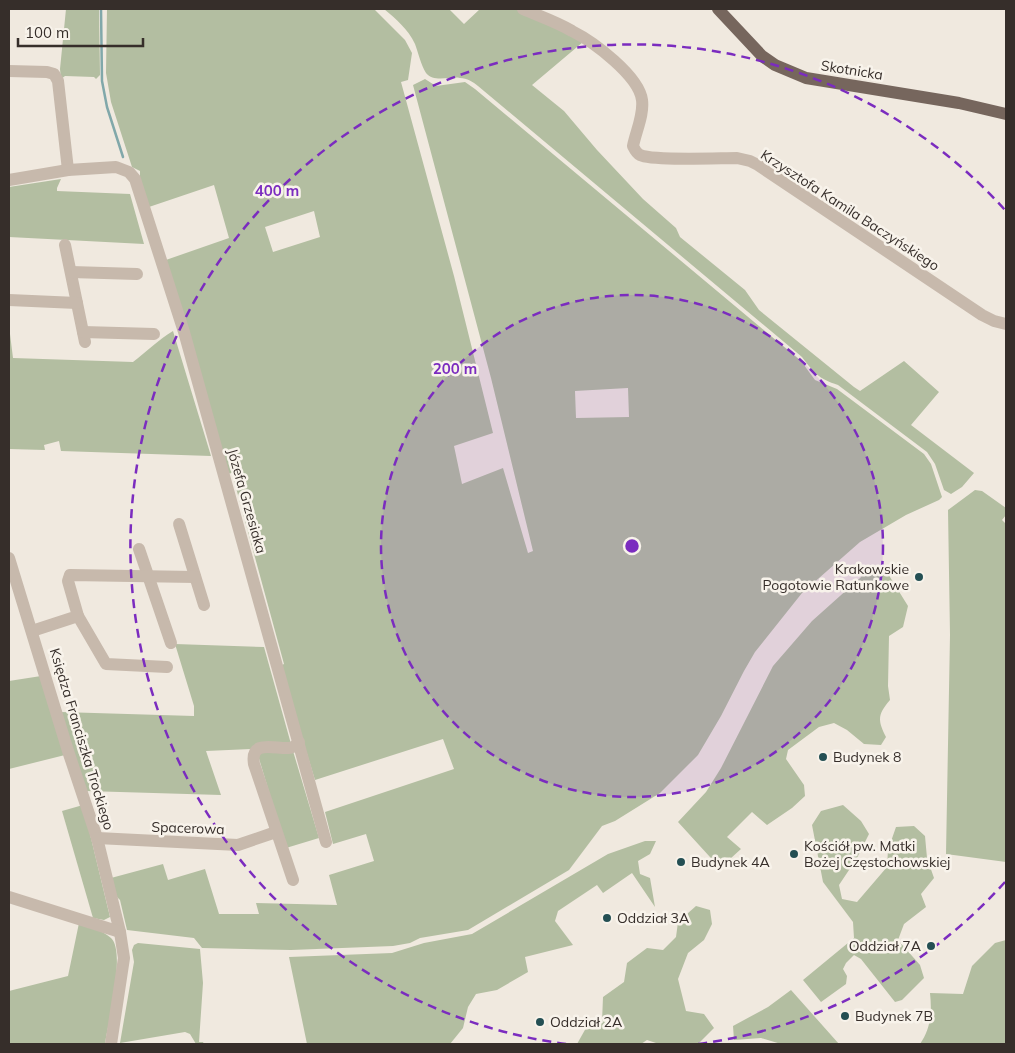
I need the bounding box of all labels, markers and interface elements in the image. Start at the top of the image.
scale bar [18,15,142,47]
text: 100 m [25,23,69,42]
street label: Skotnicka [820,56,884,84]
street label: Krzysztofa Kamila Baczyńskiego [757,145,943,275]
text: 400 m [255,181,299,200]
text: 200 m [433,359,477,378]
street label: Józefa Grzesiaka [223,446,271,556]
centre of rings [623,537,641,555]
place label: Krakowskie Pogotowie Ratunkowe [763,560,909,594]
marker: Krakowskie Pogotowie Ratunkowe [913,571,925,583]
street label: Księdza Franciszka Trockiego [46,646,118,832]
place label: Budynek 8 [833,748,902,766]
marker: Budynek 8 [817,751,829,763]
street label: Spacerowa [151,818,225,838]
place label: Kościół pw. Matki Bożej Częstochowskiej [804,837,950,871]
marker: Kościół pw. Matki Bożej Częstochowskiej [788,848,800,860]
place label: Budynek 4A [691,853,771,871]
marker: Budynek 4A [675,856,687,868]
place label: Oddział 3A [617,909,690,927]
marker: Oddział 3A [601,912,613,924]
place label: Oddział 7A [849,937,922,955]
marker: Oddział 7A [925,940,937,952]
place label: Budynek 7B [855,1007,933,1025]
marker: Budynek 7B [839,1010,851,1022]
place label: Oddział 2A [550,1013,623,1031]
marker: Oddział 2A [534,1016,546,1028]

